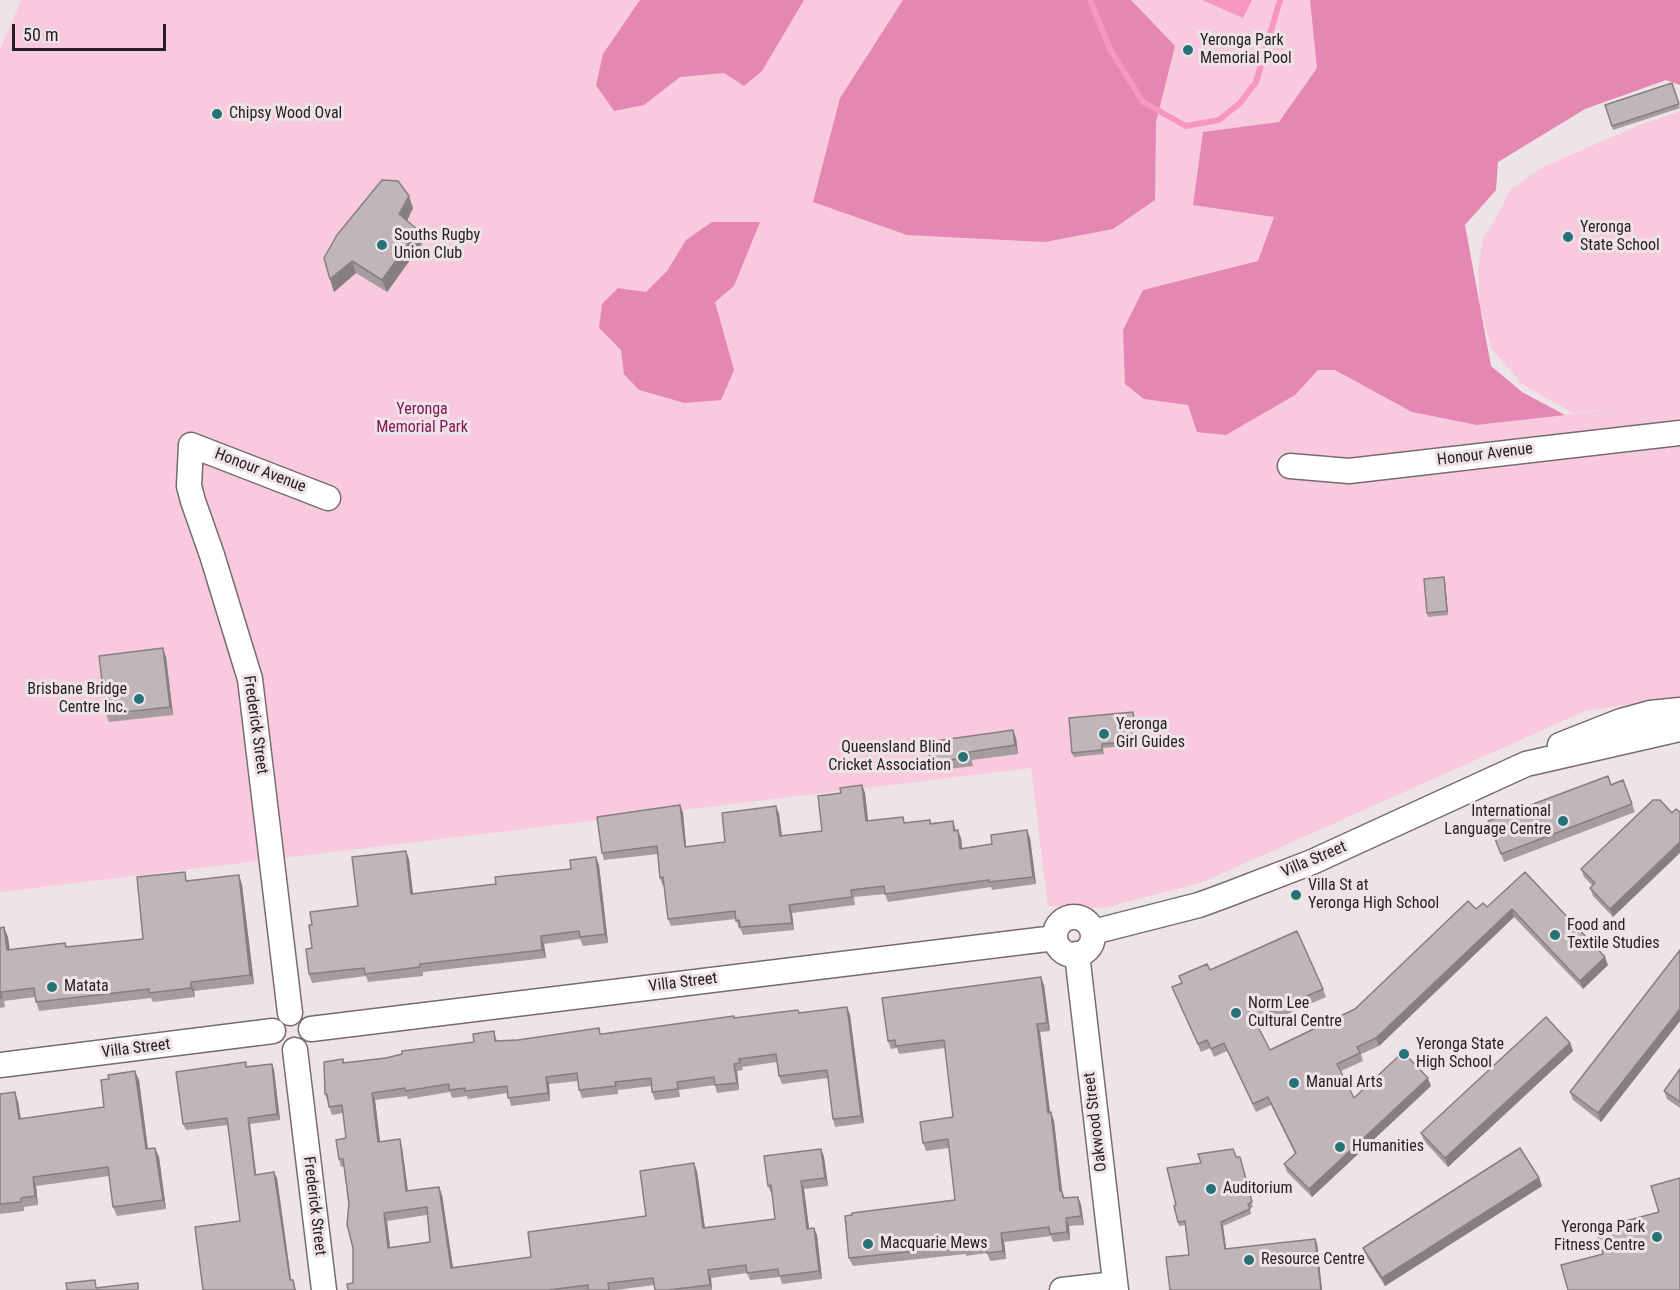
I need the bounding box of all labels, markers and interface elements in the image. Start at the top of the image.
scale bar [15,12,170,50]
text: 50 m [23,24,58,45]
place label: Yeronga Park Memorial Pool [1200,31,1292,69]
marker: Yeronga Park Memorial Pool [1181,43,1195,57]
place label: Chipsy Wood Oval [229,104,342,124]
marker: Chipsy Wood Oval [210,107,224,121]
place label: Yeronga State School [1580,218,1660,256]
place label: Souths Rugby Union Club [394,226,480,264]
marker: Yeronga State School [1561,230,1575,244]
marker: Souths Rugby Union Club [375,238,389,252]
park label: Yeronga Memorial Park [376,400,468,438]
street label: Honour Avenue [1436,440,1534,470]
street label: Honour Avenue [212,445,308,497]
street label: Frederick Street [239,674,271,776]
place label: Brisbane Bridge Centre Inc. [27,680,127,718]
marker: Brisbane Bridge Centre Inc. [132,692,146,706]
place label: Yeronga Girl Guides [1116,715,1185,753]
marker: Yeronga Girl Guides [1097,727,1111,741]
place label: Queensland Blind Cricket Association [828,738,951,776]
marker: Queensland Blind Cricket Association [956,750,970,764]
place label: International Language Centre [1444,802,1551,840]
marker: International Language Centre [1556,814,1570,828]
street label: Villa Street [1279,838,1349,882]
place label: Villa St at Yeronga High School [1308,876,1439,914]
marker: Villa St at Yeronga High School [1289,888,1303,902]
place label: Food and Textile Studies [1567,916,1660,954]
marker: Food and Textile Studies [1548,928,1562,942]
street label: Villa Street [648,969,718,997]
place label: Matata [64,977,109,997]
marker: Matata [45,980,59,994]
place label: Norm Lee Cultural Centre [1248,994,1342,1032]
marker: Norm Lee Cultural Centre [1229,1006,1243,1020]
street label: Villa Street [101,1035,171,1063]
place label: Yeronga State High School [1416,1035,1504,1073]
marker: Yeronga State High School [1397,1047,1411,1061]
street label: Oakwood Street [1080,1071,1112,1173]
place label: Manual Arts [1306,1073,1383,1093]
marker: Manual Arts [1287,1076,1301,1090]
place label: Humanities [1352,1137,1424,1157]
marker: Humanities [1333,1140,1347,1154]
street label: Frederick Street [298,1155,330,1257]
place label: Auditorium [1223,1179,1292,1199]
marker: Auditorium [1204,1182,1218,1196]
place label: Yeronga Park Fitness Centre [1554,1218,1645,1256]
marker: Yeronga Park Fitness Centre [1650,1230,1664,1244]
place label: Macquarie Mews [880,1234,988,1254]
marker: Macquarie Mews [861,1237,875,1251]
place label: Resource Centre [1261,1250,1365,1270]
marker: Resource Centre [1242,1253,1256,1267]

